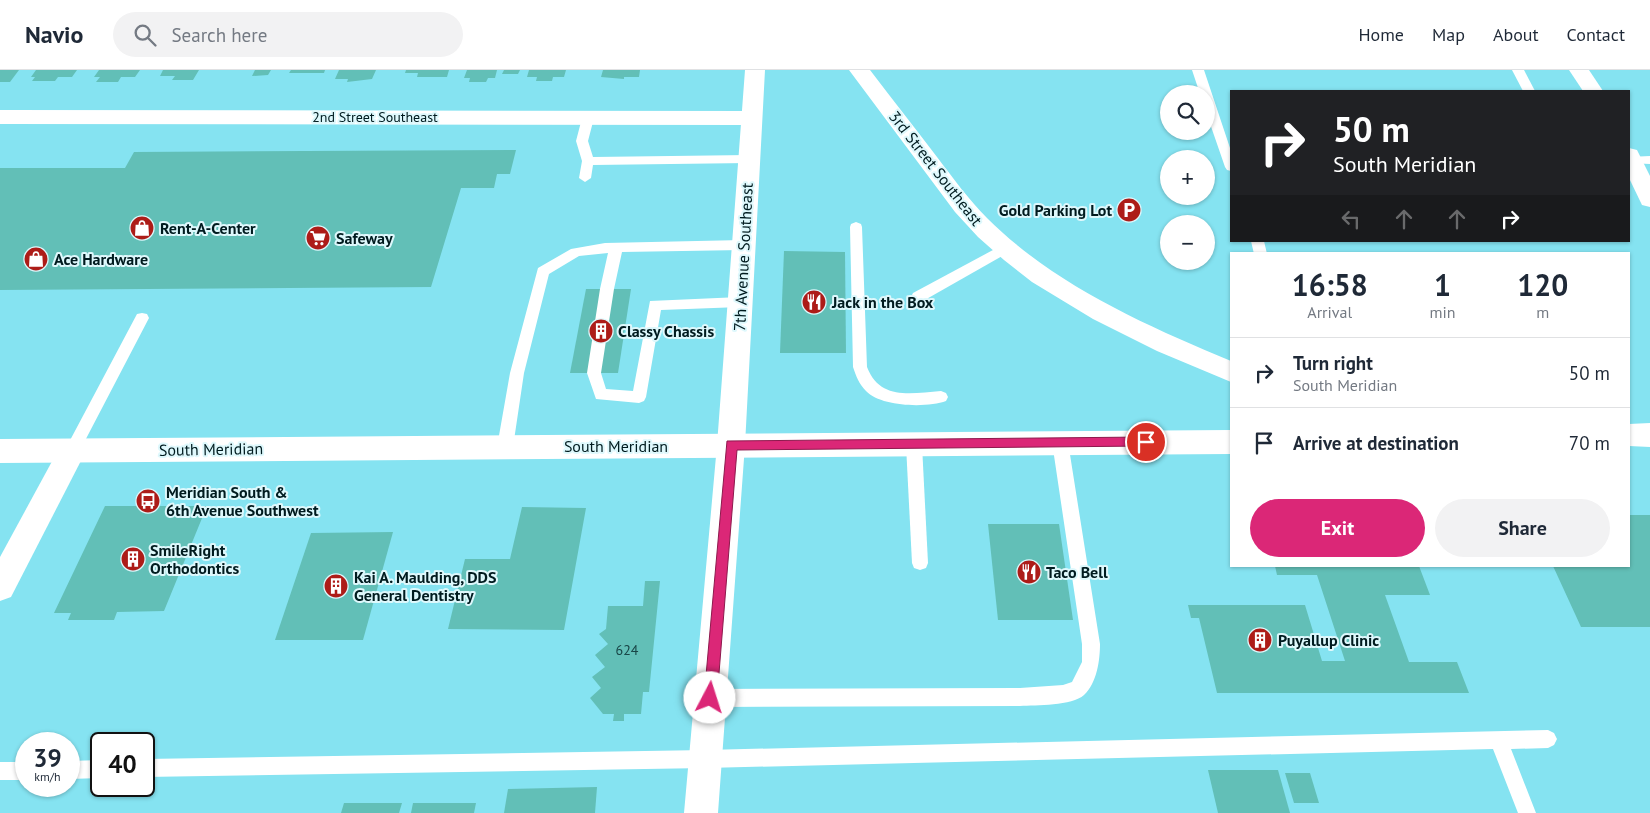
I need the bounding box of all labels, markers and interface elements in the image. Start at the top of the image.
search box [113,12,463,57]
text: Navio [25,19,83,50]
icon: search [131,21,159,49]
text: Search here [171,23,267,47]
text: Home [1358,23,1404,46]
text: Map [1432,23,1465,46]
text: About [1493,23,1539,46]
text: Contact [1567,23,1625,46]
map controls [1160,85,1215,270]
button: search [1160,85,1215,140]
text: 50 m [1333,106,1410,152]
street label: 3rd Street Southeast [885,107,987,230]
street label: 2nd Street Southeast [312,108,438,126]
icon: right [1250,110,1315,175]
button: + [1160,150,1215,205]
text: South Meridian [1333,150,1476,178]
street label: 7th Avenue Southeast [729,182,757,332]
parking icon: Gold Parking Lot [1116,197,1142,223]
place label: Gold Parking Lot [999,200,1112,220]
icon: left [1337,205,1365,233]
icon: ahead [1390,205,1418,233]
icon: ahead [1443,205,1471,233]
icon: right [1496,205,1524,233]
shop icon: Rent-A-Center [129,215,155,241]
button: − [1160,215,1215,270]
place label: Rent-A-Center [160,218,256,238]
supermarket icon: Safeway [305,225,331,251]
place label: Safeway [336,228,393,248]
shop icon: Ace Hardware [23,246,49,272]
place label: Ace Hardware [54,249,148,269]
text: 16:58 [1292,265,1368,304]
text: 1 [1434,265,1451,304]
text: 120 [1517,265,1568,304]
restaurant icon: Jack in the Box [801,289,827,315]
place label: Jack in the Box [831,292,934,312]
text: Arrival [1307,302,1352,322]
text: min [1430,302,1456,322]
text: m [1536,302,1549,322]
building icon: Classy Chassis [588,318,614,344]
place label: Classy Chassis [618,321,714,341]
text: Turn right [1293,351,1373,375]
icon: right [1250,359,1278,387]
text: 50 m [1569,361,1610,385]
text: South Meridian [1293,375,1397,395]
pin [1125,421,1167,463]
icon: arrive [1132,428,1160,456]
icon: arrive [1250,429,1278,457]
text: Arrive at destination [1293,431,1459,455]
text: 70 m [1569,431,1610,455]
street label: South Meridian [564,436,668,456]
street label: South Meridian [159,438,263,460]
place label: Meridian South & 6th Avenue Southwest [166,482,319,520]
bus stop icon: Meridian South & 6th Avenue Southwest [135,488,161,514]
button: Exit [1250,499,1425,557]
button: Share [1435,499,1610,557]
place label: SmileRight Orthodontics [150,540,239,578]
building icon: SmileRight Orthodontics [120,546,146,572]
restaurant icon: Taco Bell [1016,559,1042,585]
place label: Taco Bell [1046,562,1108,582]
place label: Kai A. Maulding, DDS General Dentistry [354,567,496,605]
building icon: Kai A. Maulding, DDS General Dentistry [323,573,349,599]
building icon: Puyallup Clinic [1247,627,1273,653]
place label: Puyallup Clinic [1278,630,1379,650]
house number: 624 [616,641,639,659]
position arrow [683,671,735,723]
speed limit sign: 40 [90,732,155,797]
text: 39 [33,742,62,774]
text: km/h [34,769,61,784]

